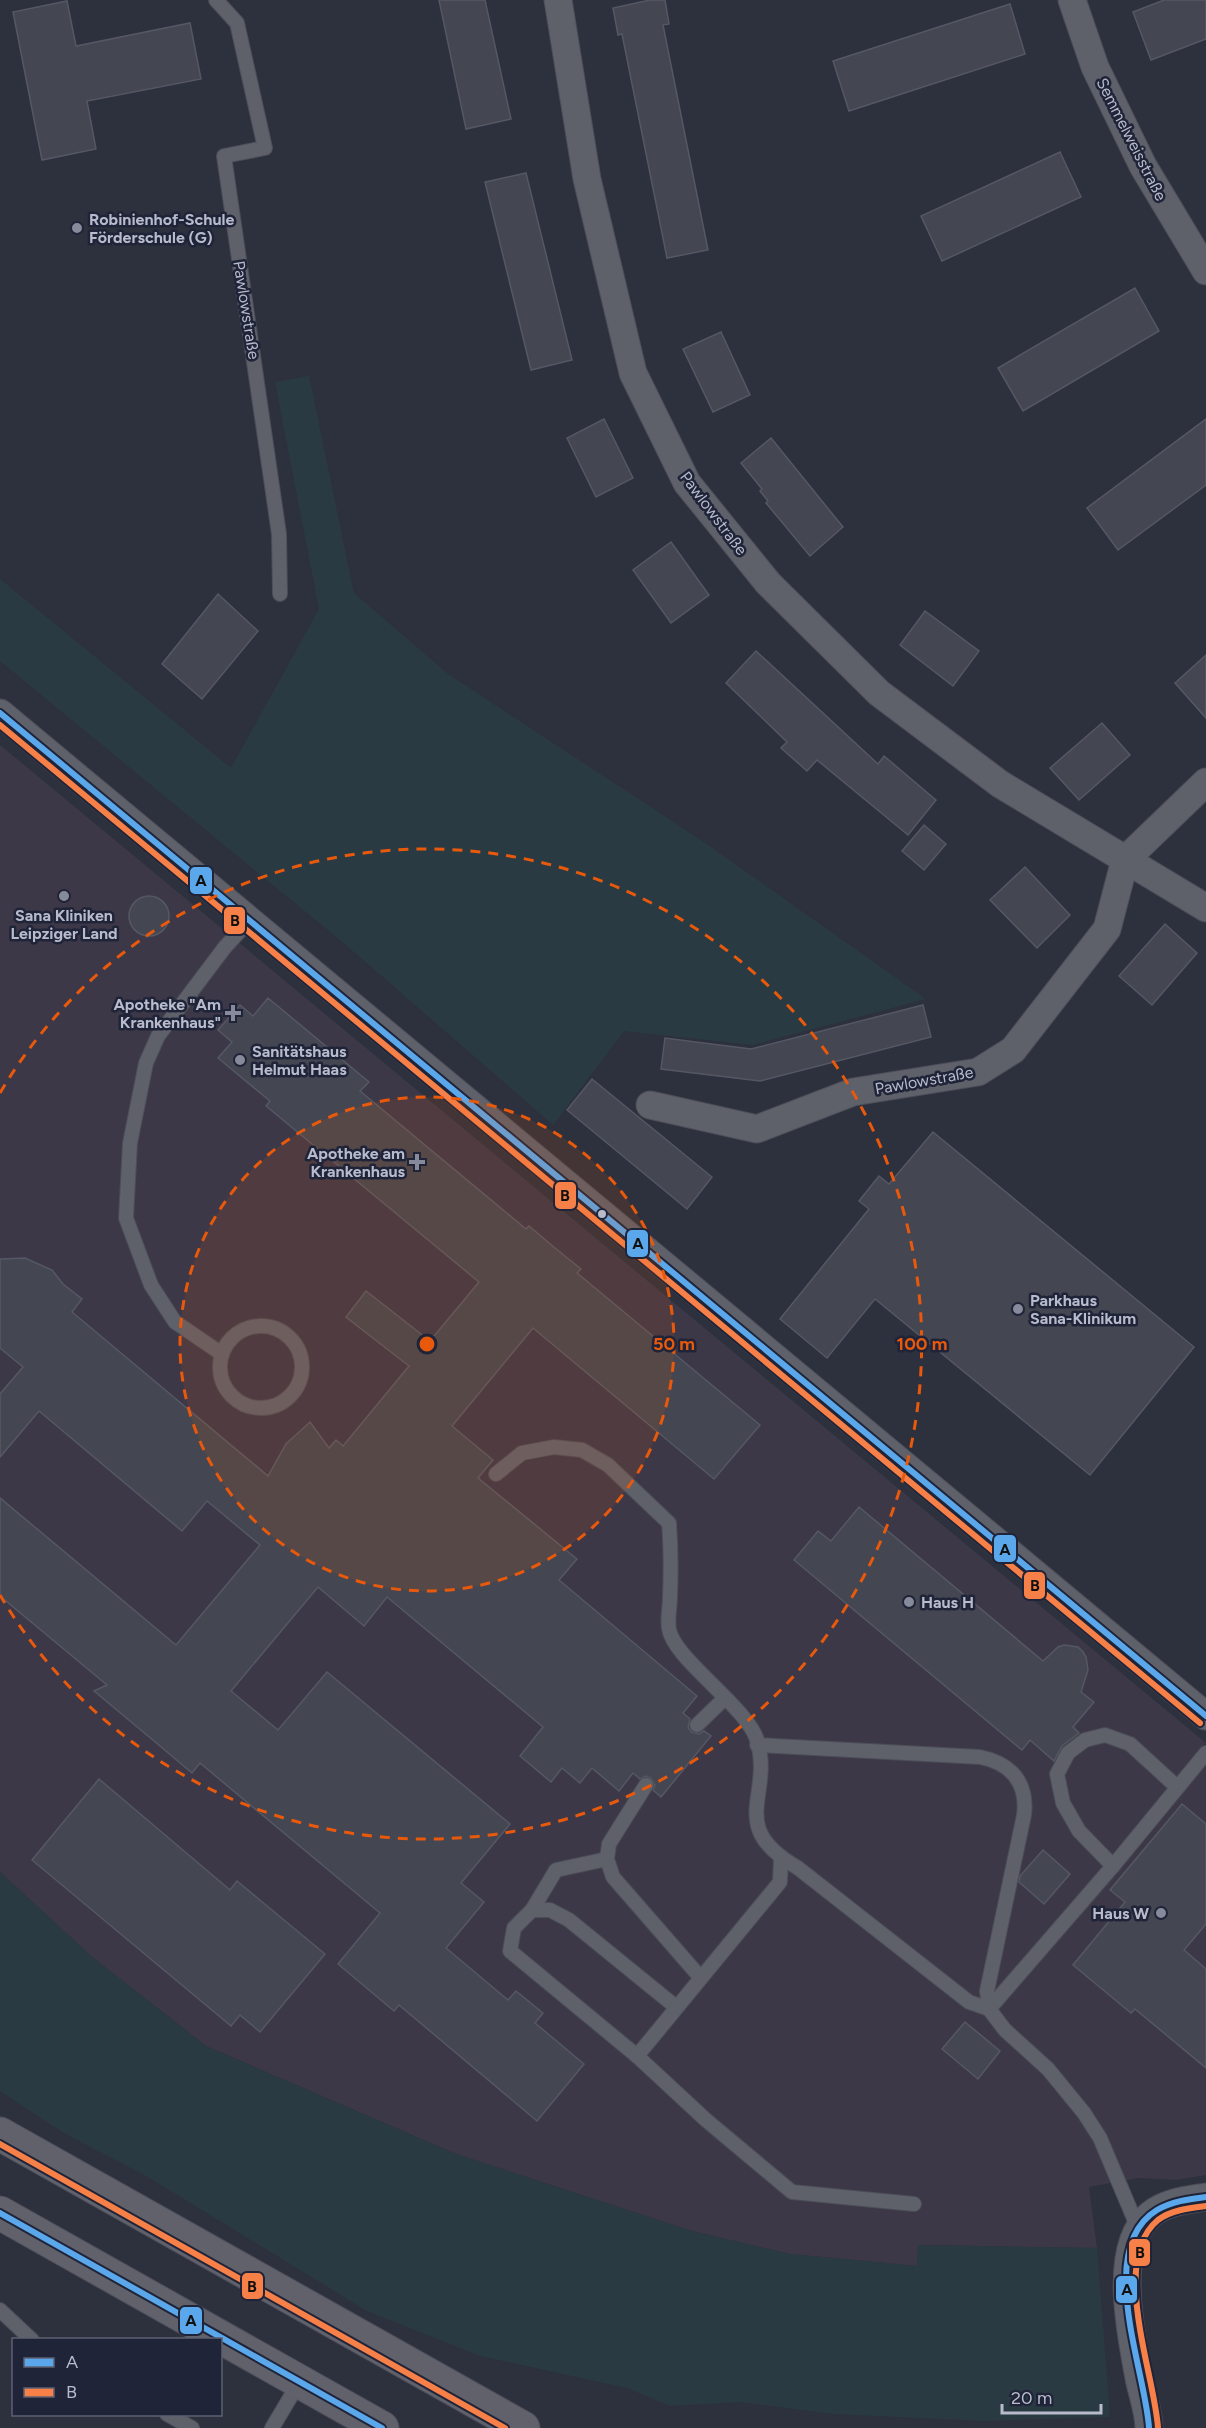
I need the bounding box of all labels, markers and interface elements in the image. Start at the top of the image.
street label: Semmelweisstraße [1092,75,1171,204]
place label: Robinienhof-Schule Förderschule (G) [89,210,234,247]
marker: Robinienhof-Schule Förderschule (G) [70,221,84,235]
street label: Pawlowstraße [229,259,264,361]
street label: Pawlowstraße [676,468,751,559]
line badge: A [189,866,213,895]
text: A [195,871,207,890]
marker: Sana Kliniken Leipziger Land [57,889,71,903]
place label: Sana Kliniken Leipziger Land [10,906,118,943]
line badge: B [223,906,246,935]
text: B [230,911,240,930]
place label: Apotheke "Am Krankenhaus" [113,995,221,1032]
marker: Apotheke "Am Krankenhaus" [226,1006,240,1020]
place label: Sanitätshaus Helmut Haas [252,1042,347,1079]
marker: Sanitätshaus Helmut Haas [233,1053,247,1067]
street label: Pawlowstraße [873,1062,975,1099]
place label: Apotheke am Krankenhaus [307,1144,406,1181]
marker: Apotheke am Krankenhaus [410,1155,424,1169]
line badge: B [554,1181,577,1210]
text: B [560,1186,570,1205]
unlabelled marker [596,1208,608,1220]
line badge: A [626,1229,649,1258]
text: A [632,1234,644,1253]
place label: Parkhaus Sana-Klinikum [1030,1291,1136,1328]
marker: Parkhaus Sana-Klinikum [1011,1302,1025,1316]
text: 50 m [653,1333,695,1355]
text: 100 m [897,1333,947,1355]
centre of rings [417,1334,437,1354]
line badge: A [993,1534,1017,1563]
text: A [999,1540,1011,1559]
line badge: B [1023,1571,1046,1600]
text: B [1030,1576,1040,1595]
place label: Haus H [921,1593,974,1612]
marker: Haus H [902,1595,916,1609]
place label: Haus W [1092,1904,1149,1923]
marker: Haus W [1154,1906,1168,1920]
line badge: B [1128,2238,1151,2267]
text: B [1135,2243,1145,2262]
line badge: B [241,2272,264,2300]
line badge: A [1115,2275,1138,2304]
text: B [247,2277,257,2296]
text: A [1121,2280,1133,2299]
line badge: A [179,2306,203,2335]
text: A [185,2311,197,2330]
legend [12,2338,222,2416]
text: A [66,2351,78,2373]
scale bar [1002,2377,1101,2415]
text: B [66,2381,77,2403]
text: 20 m [1011,2387,1052,2409]

